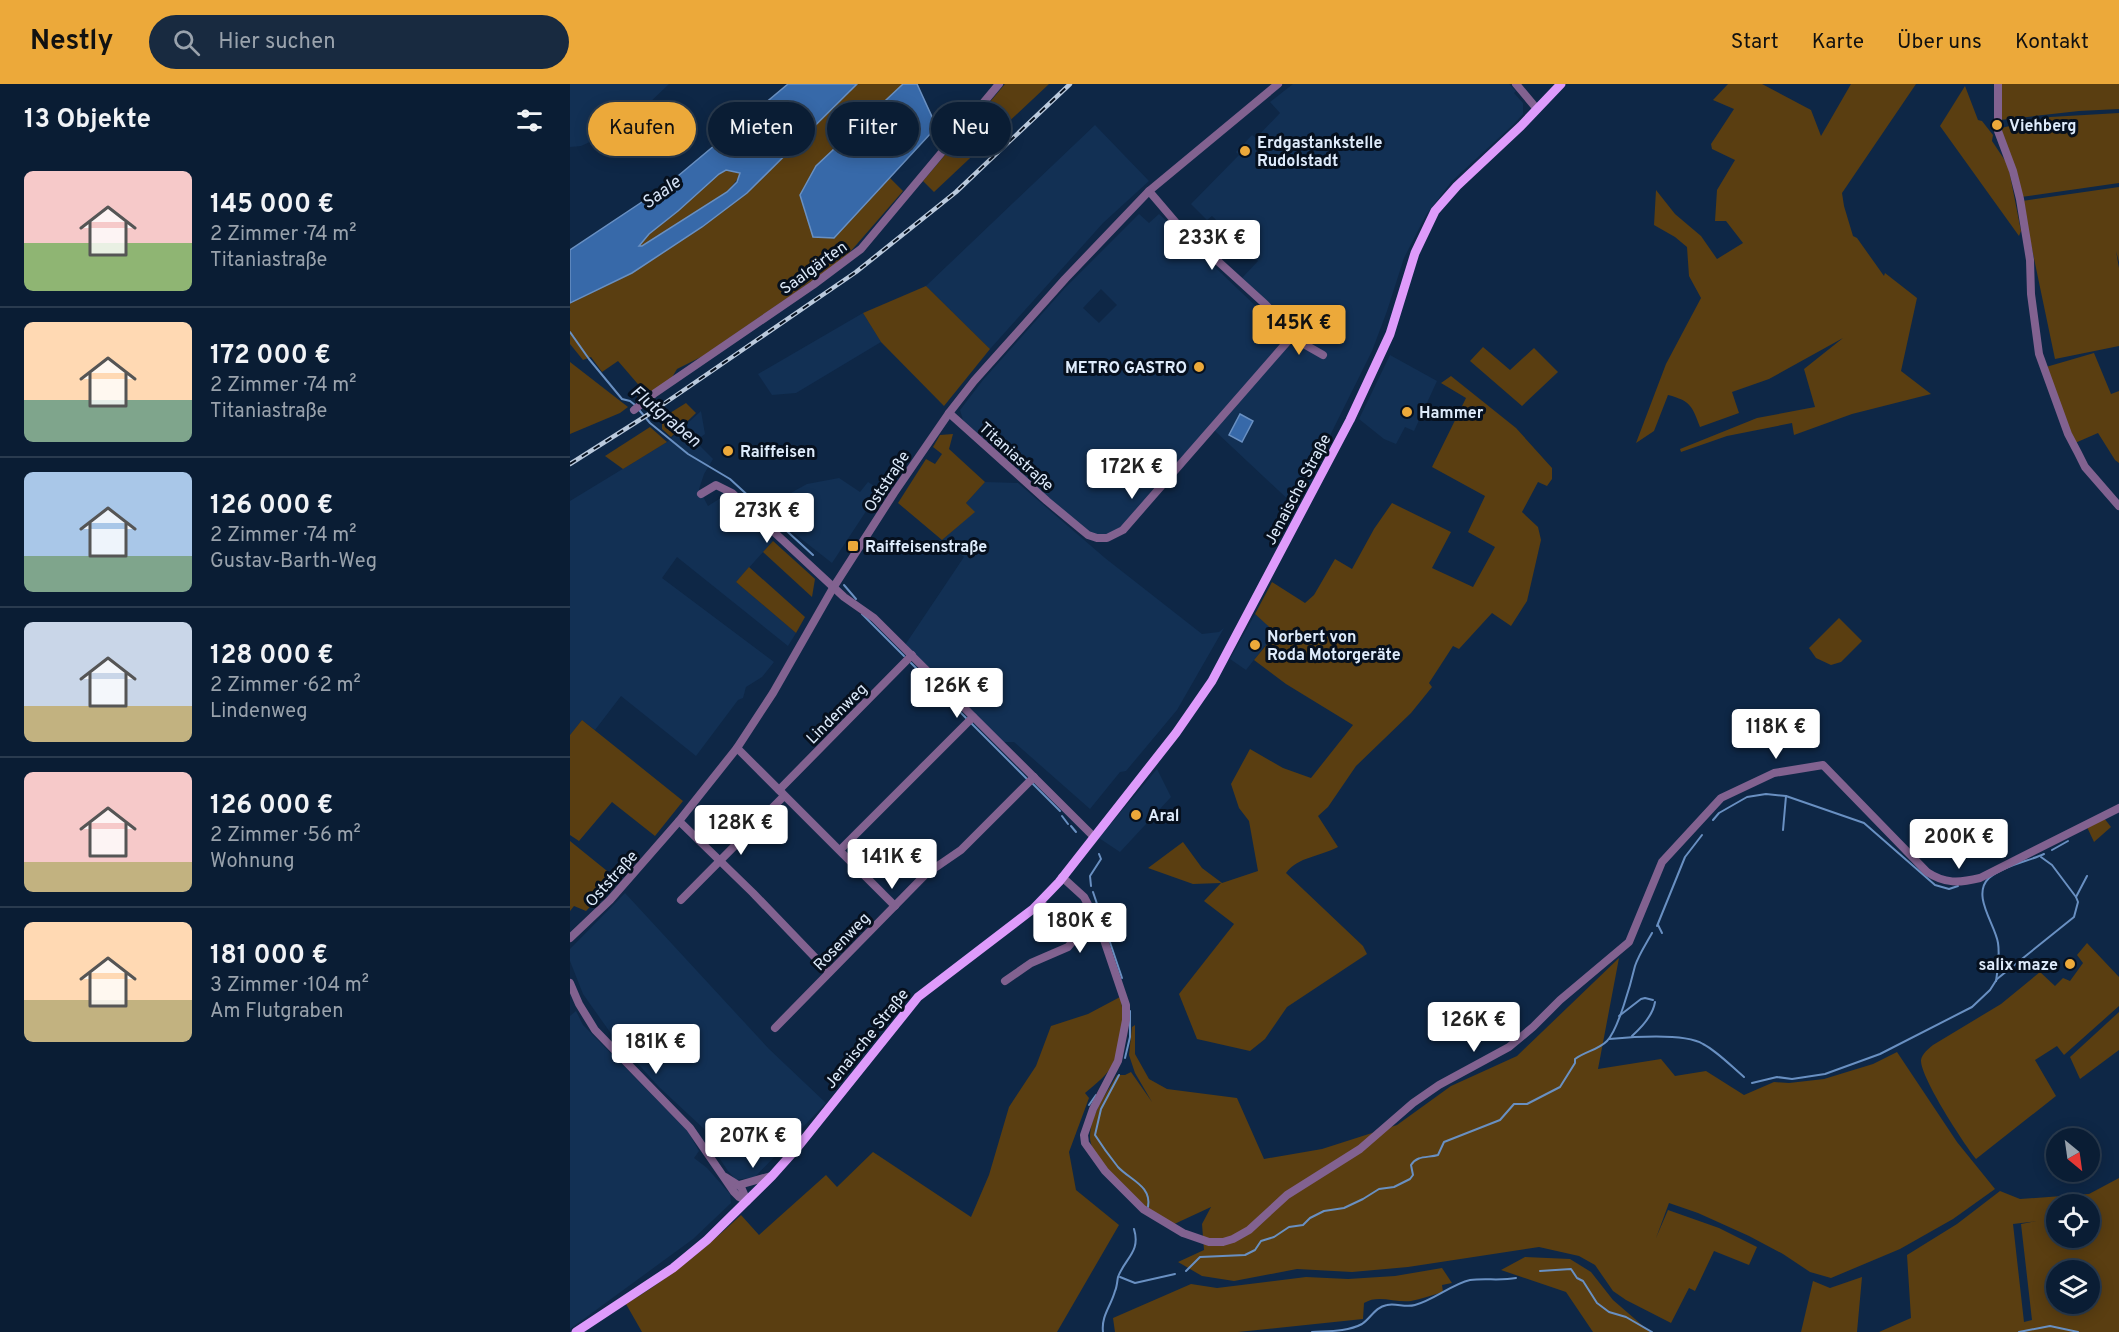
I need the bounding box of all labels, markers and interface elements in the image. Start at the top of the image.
search box [149,15,569,69]
text: Nestly [30,24,113,60]
icon: search [170,26,203,59]
text: Hier suchen [218,29,336,56]
text: Start [1731,29,1779,56]
text: Karte [1812,29,1864,56]
text: Über uns [1897,29,1982,56]
text: Kontakt [2015,29,2089,56]
chip: Kaufen [588,102,696,156]
chip: Mieten [708,102,815,156]
chip: Filter [827,102,919,156]
chip: Neu [931,102,1011,156]
text: 13 Objekte [24,104,151,137]
icon: filters [513,104,546,137]
place label: Viehberg [2009,117,2077,137]
marker: Viehberg [1990,118,2004,132]
place label: Erdgastankstelle Rudolstadt [1257,134,1382,172]
marker: Erdgastankstelle Rudolstadt [1238,144,1252,158]
water label: Saale [638,171,687,215]
text: 145 000 € [210,189,334,222]
icon: home [72,195,144,267]
pin: 233K € [1163,220,1261,271]
text: 2 Zimmer · 74 m² [210,222,357,248]
text: 233K € [1178,226,1246,252]
street label: Saalgärten [777,238,852,300]
text: Titaniastraße [210,248,327,274]
pin: 145K € [1250,305,1348,356]
text: 145K € [1267,311,1331,337]
text: 172 000 € [210,340,331,373]
icon: home [72,346,144,418]
place label: METRO GASTRO [1065,359,1187,379]
marker: METRO GASTRO [1192,360,1206,374]
text: 2 Zimmer · 74 m² [210,373,357,399]
water label: Flutgraben [625,381,705,453]
text: Titaniastraße [210,399,327,425]
place label: Hammer [1419,404,1484,424]
marker: Hammer [1400,405,1414,419]
street label: Titaniastraße [974,419,1057,496]
street label: Jenaische Straße [1261,431,1336,549]
place label: Raiffeisen [740,443,815,463]
marker: Raiffeisen [721,444,735,458]
street label: Oststraße [860,448,915,516]
pin: 172K € [1083,449,1181,500]
text: 172K € [1101,455,1163,481]
text: 126 000 € [210,490,333,523]
pin: 273K € [718,493,816,544]
icon: home [72,496,144,568]
text: 273K € [734,499,800,525]
text: 2 Zimmer · 74 m² [210,523,357,549]
place label: Raiffeisenstraße [865,538,987,558]
marker: Raiffeisenstraße [846,539,860,553]
text: Gustav-Barth-Weg [210,549,377,575]
place label: Norbert von Roda Motorgeräte [1267,628,1401,666]
marker: Norbert von Roda Motorgeräte [1248,638,1262,652]
text: 128 000 € [210,640,334,673]
icon: home [72,646,144,718]
pin: 126K € [908,668,1006,719]
text: 2 Zimmer · 62 m² [210,673,361,699]
text: 126K € [925,674,989,700]
street label: Lindenweg [803,680,872,749]
text: Lindenweg [210,699,308,725]
pin: 118K € [1727,709,1825,760]
text: 118K € [1746,715,1806,741]
text: 126 000 € [210,790,333,823]
icon: home [72,796,144,868]
pin: 128K € [692,805,790,856]
place label: Aral [1148,807,1180,827]
marker: Aral [1129,808,1143,822]
text: 128K € [709,811,773,837]
pin: 200K € [1910,819,2008,870]
text: 2 Zimmer · 56 m² [210,823,361,849]
text: 200K € [1924,825,1994,851]
pin: 141K € [843,839,941,890]
text: 141K € [862,845,922,871]
street label: Oststraße [582,847,643,912]
text: Wohnung [210,849,295,875]
pin: 180K € [1031,903,1129,954]
street label: Rosenweg [810,909,875,976]
text: 180K € [1047,909,1113,935]
text: 181 000 € [210,940,328,973]
icon: home [72,946,144,1018]
place label: salix maze [1979,956,2058,976]
marker: salix maze [2063,957,2077,971]
text: 3 Zimmer · 104 m² [210,973,369,999]
street label: Jenaische Straße [821,985,914,1093]
text: Am Flutgraben [210,999,343,1025]
pin: 126K € [1425,1002,1523,1053]
text: 126K € [1442,1008,1506,1034]
pin: 181K € [607,1024,705,1075]
text: 181K € [626,1030,686,1056]
pin: 207K € [704,1118,802,1169]
text: 207K € [719,1124,787,1150]
north arrow [2046,1128,2100,1182]
map controls [2046,1128,2100,1314]
button: locate [2046,1194,2100,1248]
button: layers [2046,1260,2100,1314]

